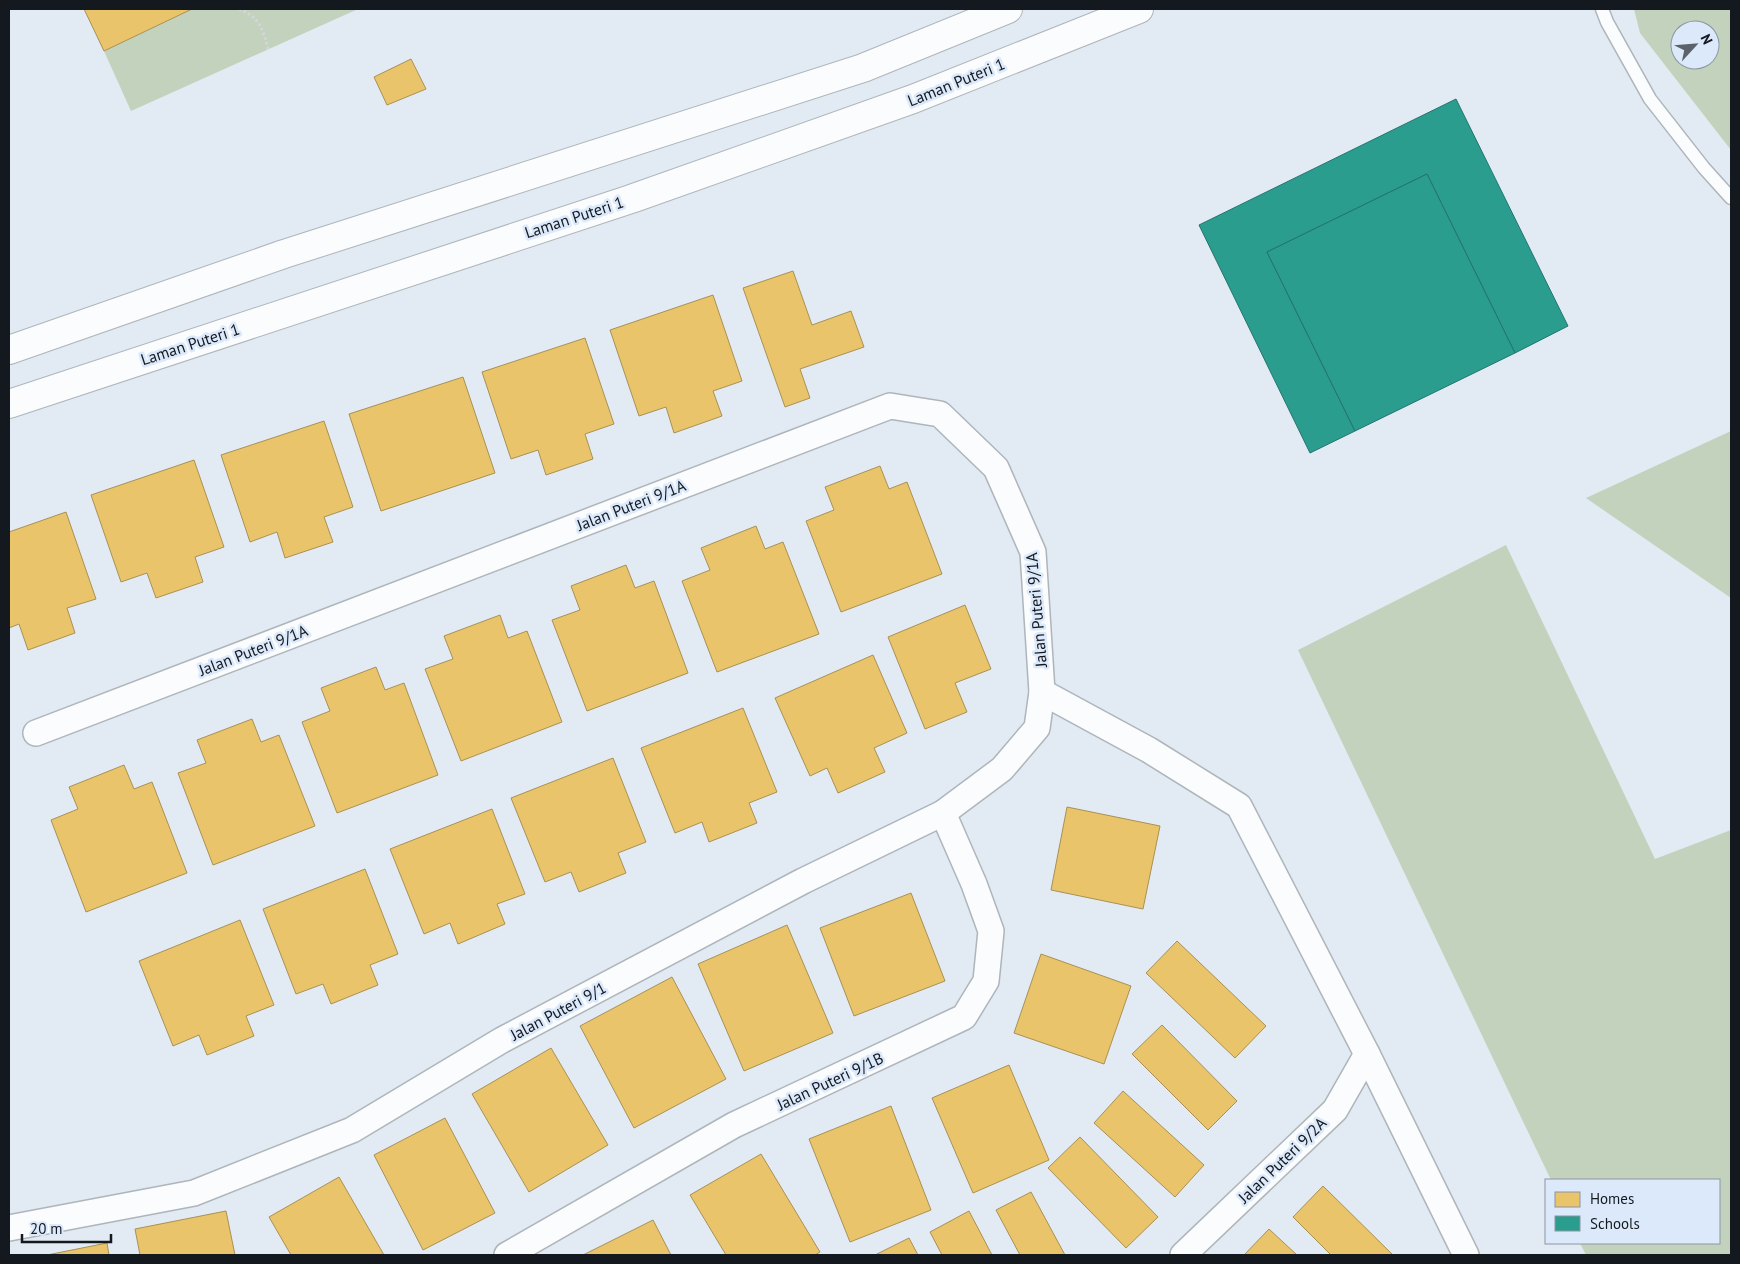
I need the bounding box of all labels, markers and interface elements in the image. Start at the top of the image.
north arrow [1670,20,1720,70]
text: N [1697,31,1717,47]
street label: Laman Puteri 1 [905,53,1007,111]
street label: Laman Puteri 1 [522,192,626,242]
street label: Laman Puteri 1 [138,319,242,369]
street label: Jalan Puteri 9/1A [573,475,689,535]
street label: Jalan Puteri 9/1A [1021,551,1051,669]
street label: Jalan Puteri 9/1A [195,620,311,680]
street label: Jalan Puteri 9/1 [506,977,609,1045]
street label: Jalan Puteri 9/1B [773,1048,886,1115]
street label: Jalan Puteri 9/2A [1233,1112,1331,1208]
legend [1545,1179,1720,1244]
text: Homes [1590,1189,1634,1208]
scale bar [22,1212,111,1244]
text: Schools [1590,1214,1640,1233]
text: 20 m [30,1219,63,1238]

